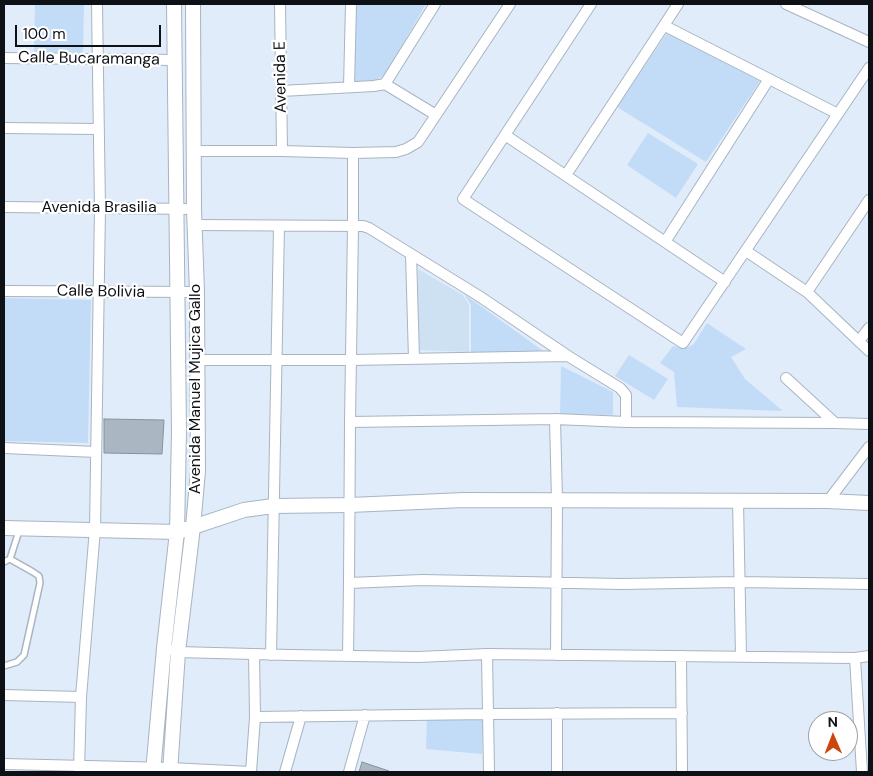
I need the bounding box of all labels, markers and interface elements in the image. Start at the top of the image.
scale bar [18,15,164,47]
text: 100 m [23,24,66,44]
street label: Avenida E [271,41,291,113]
street label: Calle Bucaramanga [18,48,160,70]
street label: Avenida Brasilia [41,198,157,218]
street label: Calle Bolivia [57,282,145,302]
street label: Avenida Manuel Mujica Gallo [186,284,206,494]
north arrow [808,711,858,761]
text: N [827,713,838,731]

